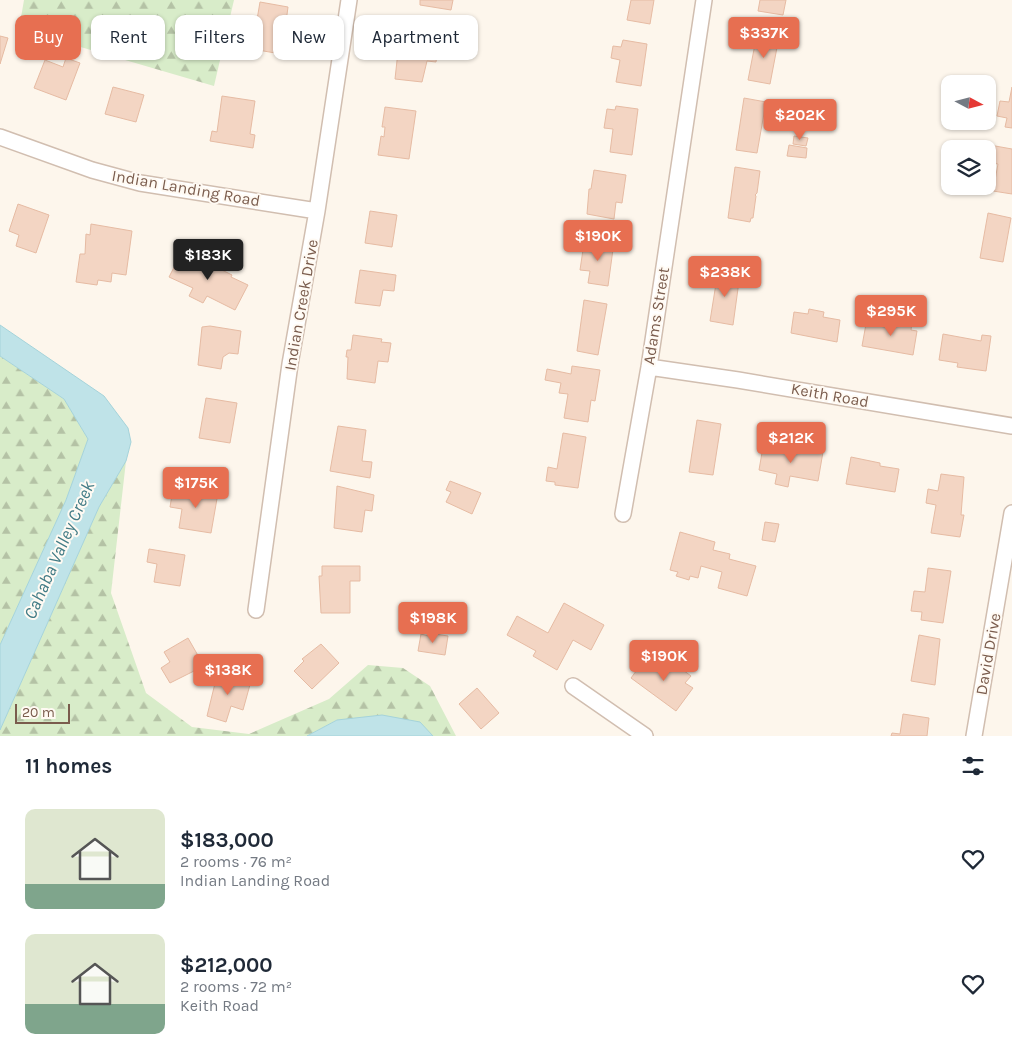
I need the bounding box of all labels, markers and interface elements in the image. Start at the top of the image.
chip: Buy [15,15,81,60]
chip: Rent [91,15,165,60]
chip: Filters [175,15,263,60]
chip: New [273,15,344,60]
chip: Apartment [354,15,478,60]
pin: $337K [729,17,799,59]
text: $337K [739,23,789,42]
north arrow [941,75,996,130]
map controls [941,75,996,195]
pin: $202K [765,98,835,141]
text: $202K [775,105,825,124]
button: layers [941,140,996,195]
street label: Indian Landing Road [110,166,262,210]
pin: $190K [563,220,633,262]
text: $190K [574,226,622,245]
pin: $183K [173,238,243,281]
street label: Indian Creek Drive [280,238,322,372]
text: $183K [184,245,232,264]
pin: $238K [690,256,760,298]
text: $238K [699,262,751,281]
street label: Adams Street [639,266,673,366]
pin: $295K [856,294,926,337]
text: $295K [866,301,916,320]
street label: Keith Road [789,379,871,411]
pin: $212K [756,422,826,464]
text: $212K [768,428,814,447]
pin: $175K [161,466,231,509]
text: $175K [174,473,218,492]
water label: Cahaba Valley Creek [19,477,100,623]
pin: $198K [398,602,468,644]
text: $198K [409,608,457,627]
street label: David Drive [971,612,1005,696]
pin: $190K [629,640,699,682]
text: $190K [640,646,688,665]
pin: $138K [193,654,263,696]
text: $138K [204,660,252,679]
scale bar [15,701,70,724]
text: 20 m [22,704,55,721]
icon: filters [959,752,987,780]
text: 11 homes [25,754,112,778]
text: $183,000 [180,828,274,852]
icon: home [65,829,125,889]
icon: heart [959,845,987,873]
text: 2 rooms · 76 m² [180,852,292,871]
text: Indian Landing Road [180,871,330,890]
text: $212,000 [180,953,273,977]
icon: home [65,954,125,1014]
icon: heart [959,970,987,998]
text: 2 rooms · 72 m² [180,977,292,996]
text: Keith Road [180,996,259,1015]

